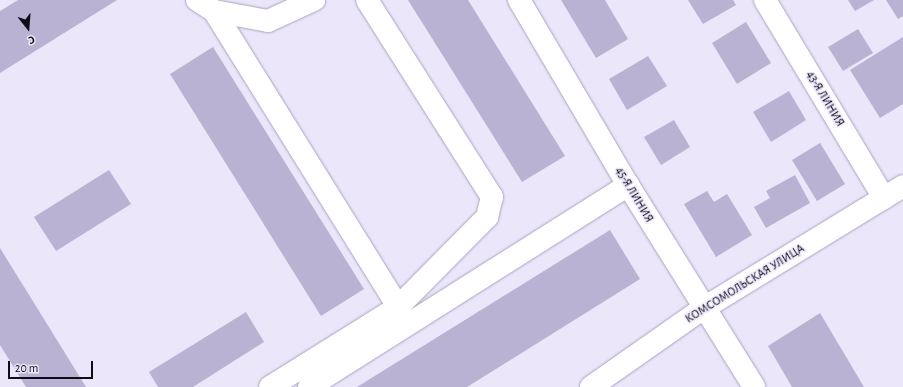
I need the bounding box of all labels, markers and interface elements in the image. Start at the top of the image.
north arrow [8,8,48,48]
text: С [27,34,36,46]
street label: 43-Я ЛИНИЯ [803,69,847,129]
street label: 45-Я ЛИНИЯ [612,165,656,225]
street label: КОМСОМОЛЬСКАЯ УЛИЦА [683,241,807,327]
scale bar [10,353,95,379]
text: 20 m [15,362,38,374]

